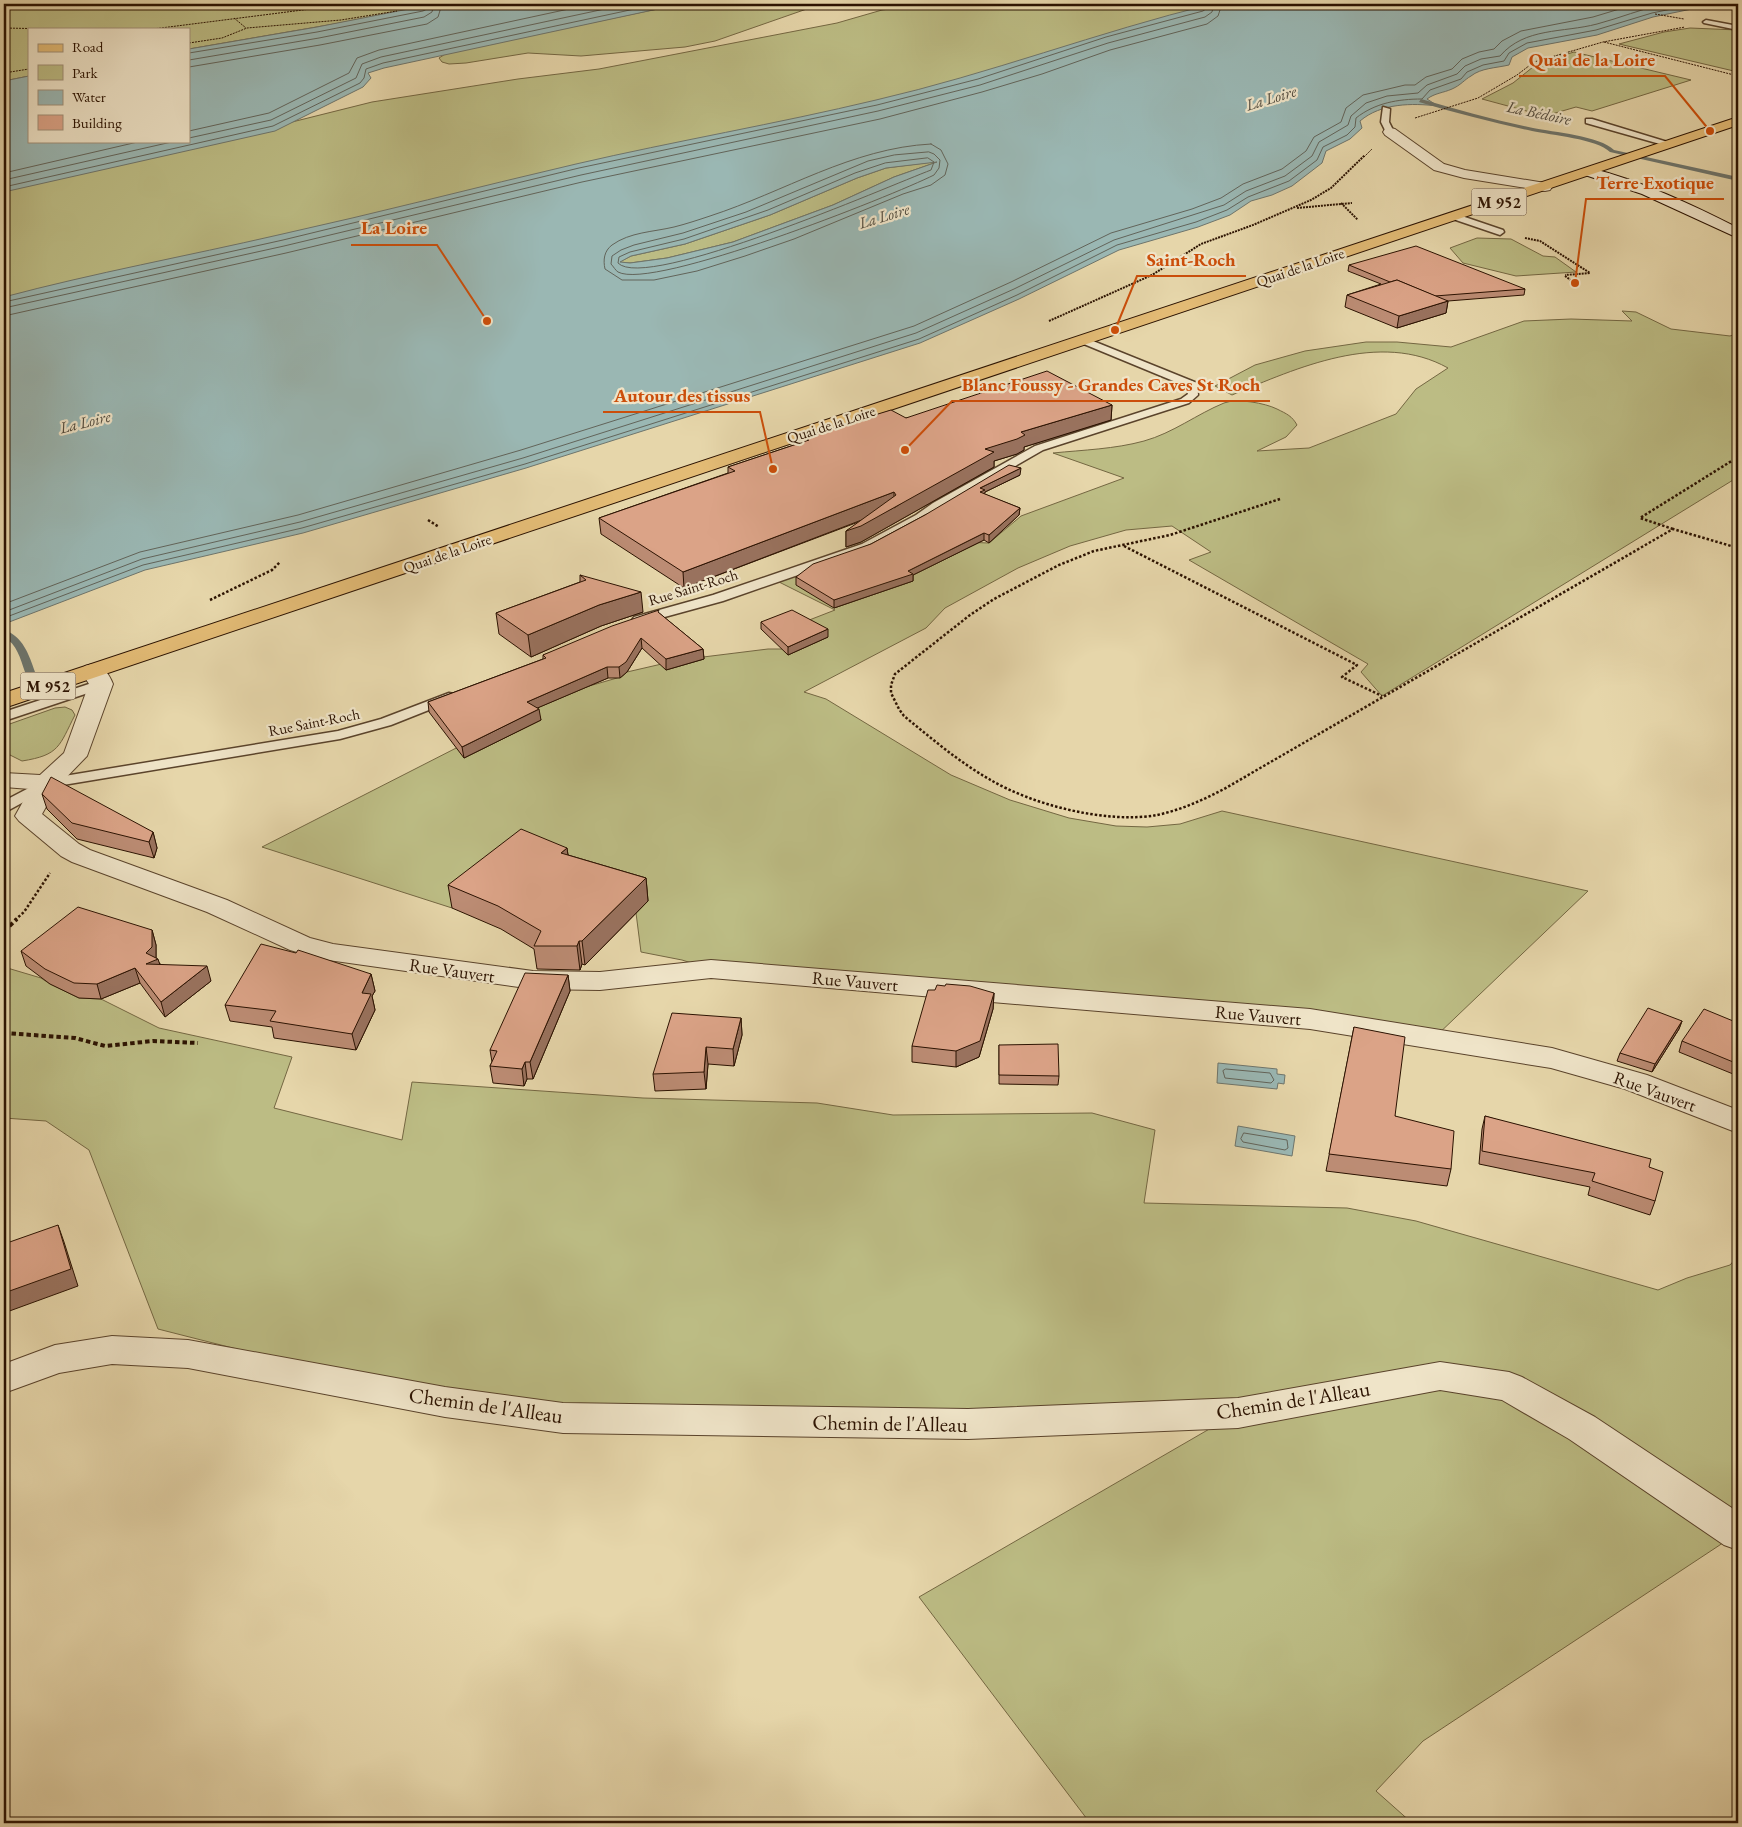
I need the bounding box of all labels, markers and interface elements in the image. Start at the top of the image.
legend [28,28,190,142]
text: Road [72,37,104,56]
callout: Quai de la Loire [1519,42,1665,76]
text: Quai de la Loire [1529,47,1655,72]
text: Park [72,63,99,82]
water label: La Loire [1242,80,1299,116]
text: Water [72,87,106,106]
water label: La Bédoire [1504,96,1574,130]
text: Building [72,113,122,132]
callout: Terre Exotique [1586,165,1724,199]
text: Terre Exotique [1596,170,1714,195]
road number: M 952 [1472,188,1526,216]
water label: La Loire [855,198,912,234]
callout: La Loire [351,211,437,245]
text: La Loire [361,215,427,240]
callout: Saint-Roch [1137,242,1246,276]
street label: Quai de la Loire [1254,243,1347,291]
text: Saint-Roch [1146,247,1236,272]
callout: Blanc Foussy - Grandes Caves St Roch [952,367,1270,401]
text: Blanc Foussy - Grandes Caves St Roch [962,372,1261,397]
callout: Autour des tissus [603,378,760,412]
text: Autour des tissus [613,383,750,408]
street label: Quai de la Loire [784,401,878,447]
water label: La Loire [56,405,113,439]
street label: Quai de la Loire [401,529,494,577]
street label: Rue Saint-Roch [646,564,740,610]
road number: M 952 [20,672,76,699]
street label: Rue Saint-Roch [267,704,362,740]
street label: Rue Vauvert [408,953,497,987]
street label: Rue Vauvert [811,966,899,996]
street label: Rue Vauvert [1214,1000,1302,1030]
street label: Rue Vauvert [1611,1065,1700,1117]
street label: Chemin de l'Alleau [1214,1375,1372,1425]
street label: Chemin de l'Alleau [407,1381,565,1429]
street label: Chemin de l'Alleau [812,1408,968,1438]

